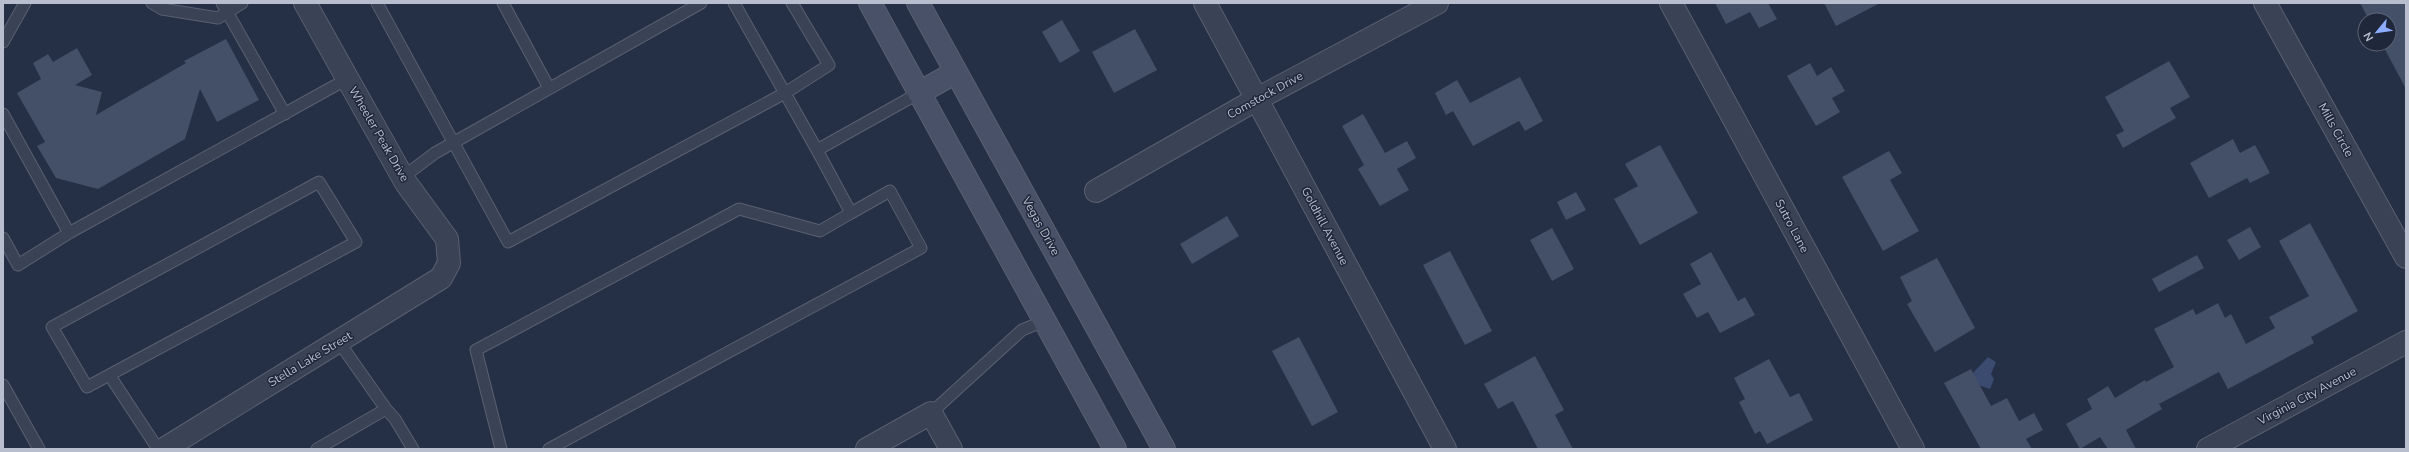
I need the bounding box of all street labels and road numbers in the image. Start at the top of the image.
street label: Comstock Drive [1224,68,1306,122]
street label: Wheeler Peak Drive [345,83,413,185]
street label: Mills Circle [2315,100,2357,160]
street label: Goldhill Avenue [1298,184,1352,268]
street label: Vegas Drive [1018,193,1064,258]
street label: Sutro Lane [1771,196,1813,256]
street label: Stella Lake Street [265,327,356,390]
street label: Virginia City Avenue [2254,363,2359,429]

